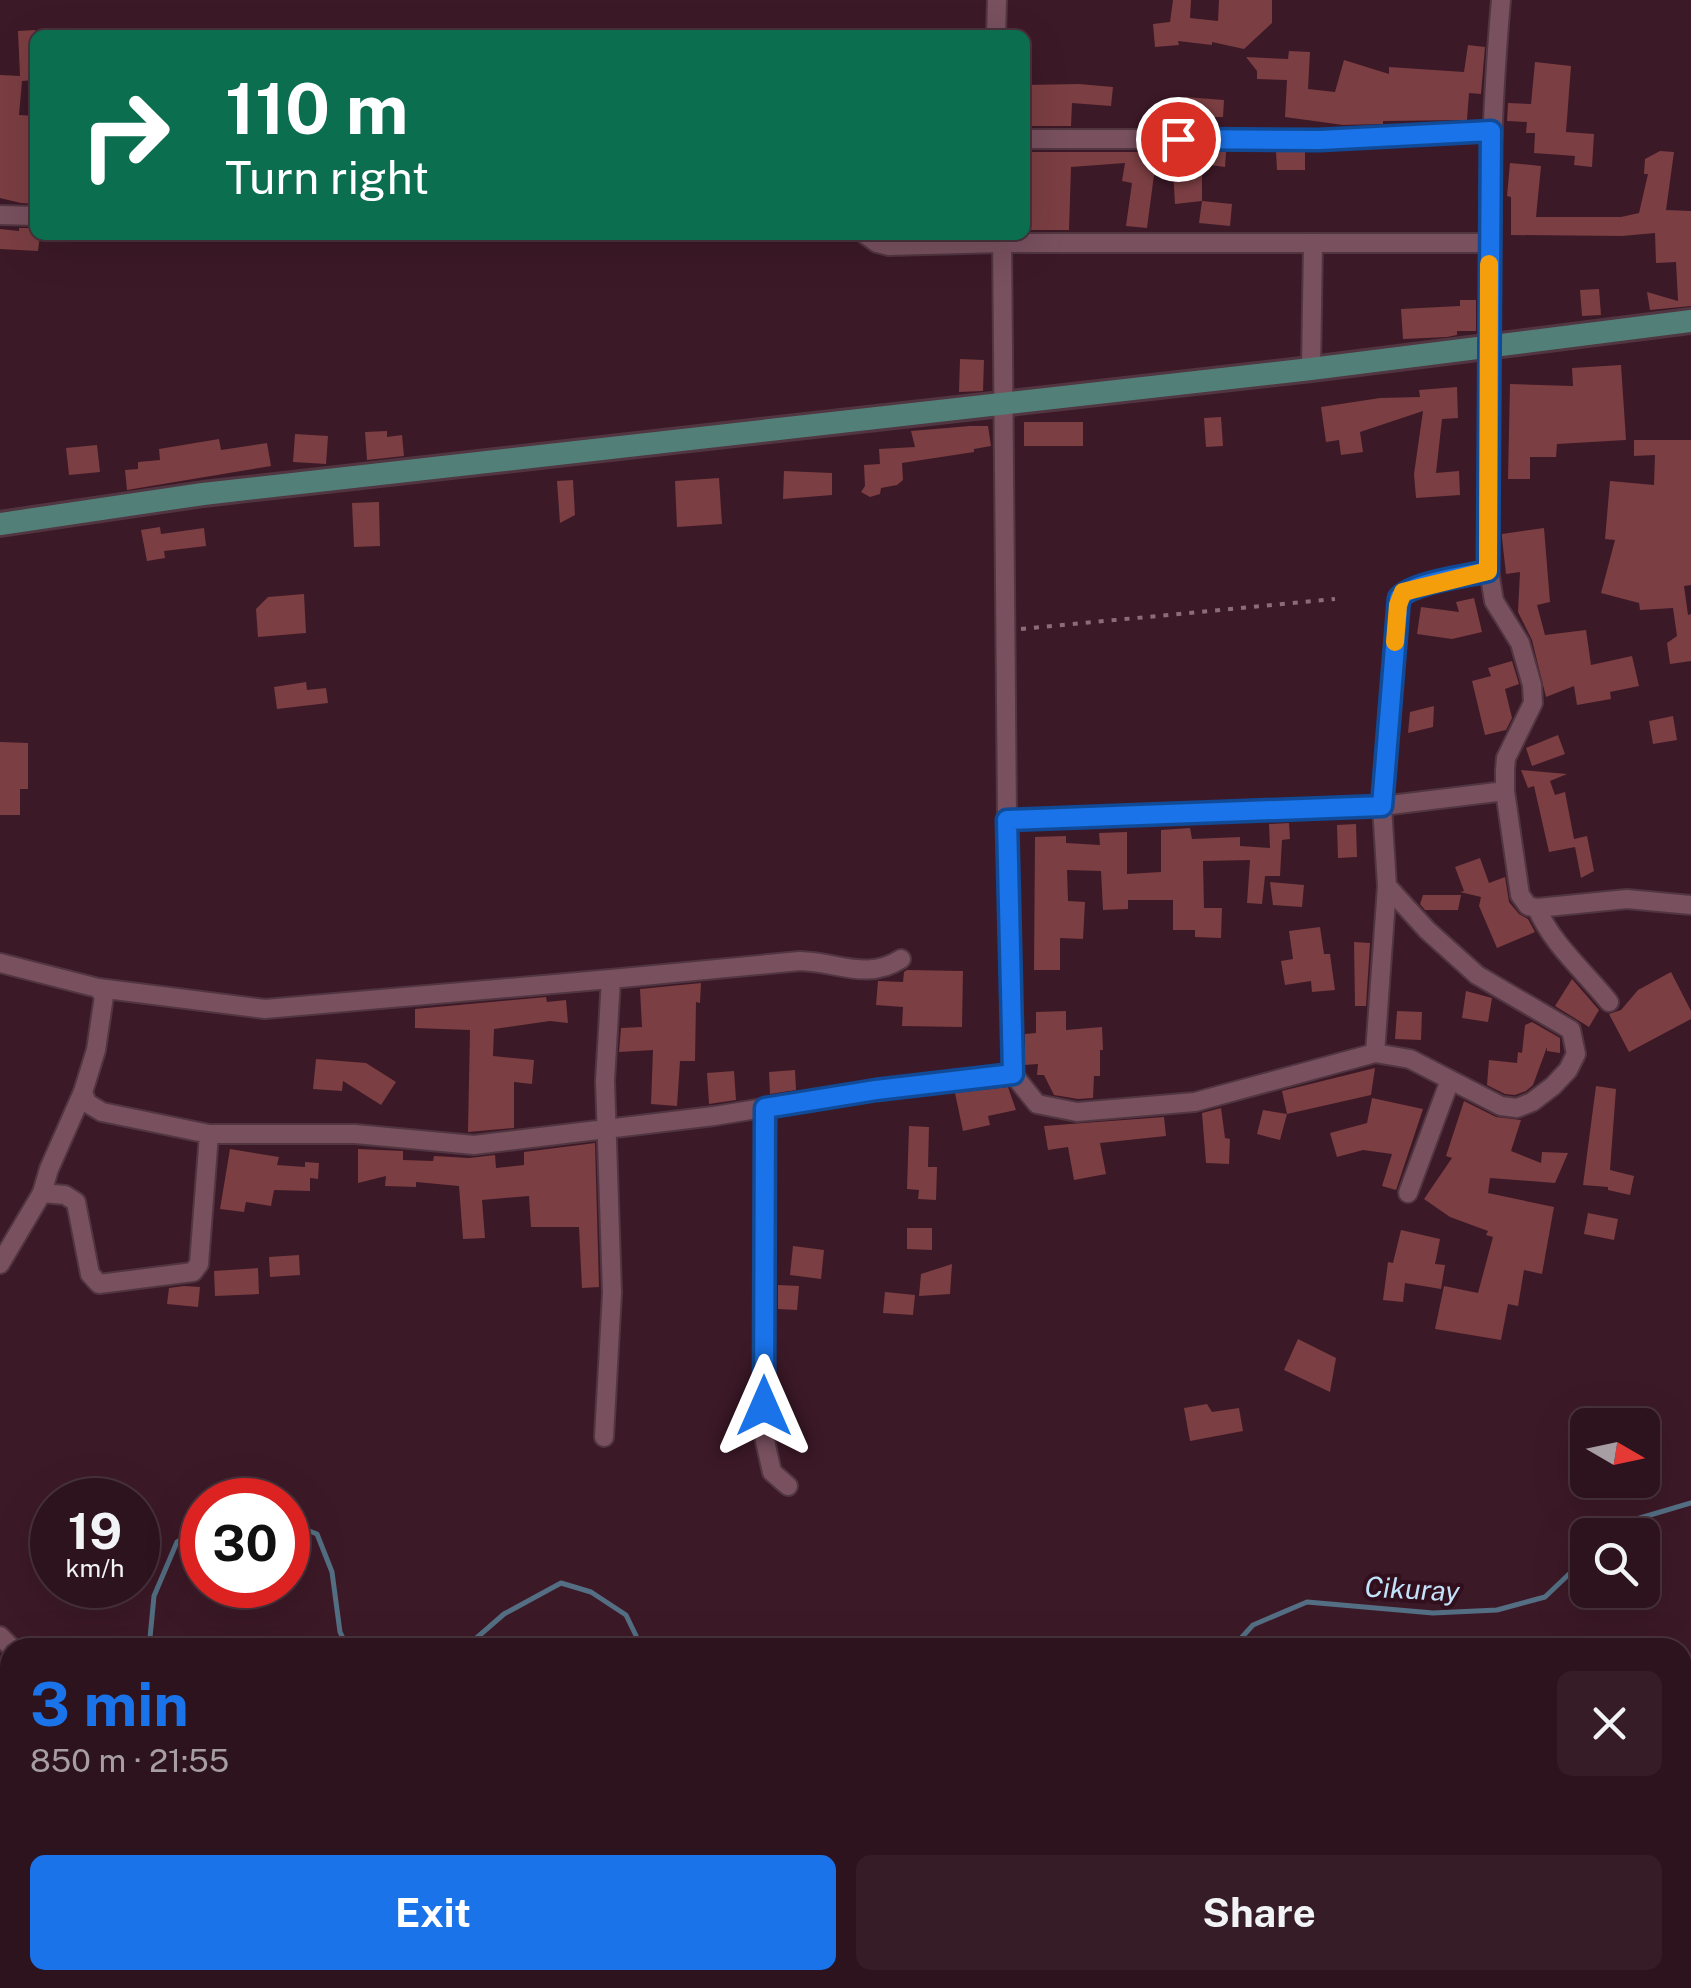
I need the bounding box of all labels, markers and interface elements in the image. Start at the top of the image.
text: 110 m [225,67,409,150]
icon: right [60,70,190,200]
pin [1136,97,1221,182]
icon: arrive [1151,112,1206,167]
text: Turn right [225,151,429,204]
position arrow [712,1354,816,1458]
north arrow [1570,1408,1660,1498]
map controls [1570,1408,1660,1608]
speed limit sign: 30 [180,1478,310,1608]
text: 19 [68,1501,122,1560]
button: search [1570,1518,1660,1608]
text: km/h [66,1553,124,1583]
water label: Cikuray [1364,1570,1461,1608]
text: 3 min [30,1669,189,1740]
button: close [1557,1671,1662,1776]
text: 850 m · 21:55 [30,1742,229,1779]
button: Exit [30,1855,836,1970]
button: Share [856,1855,1662,1970]

